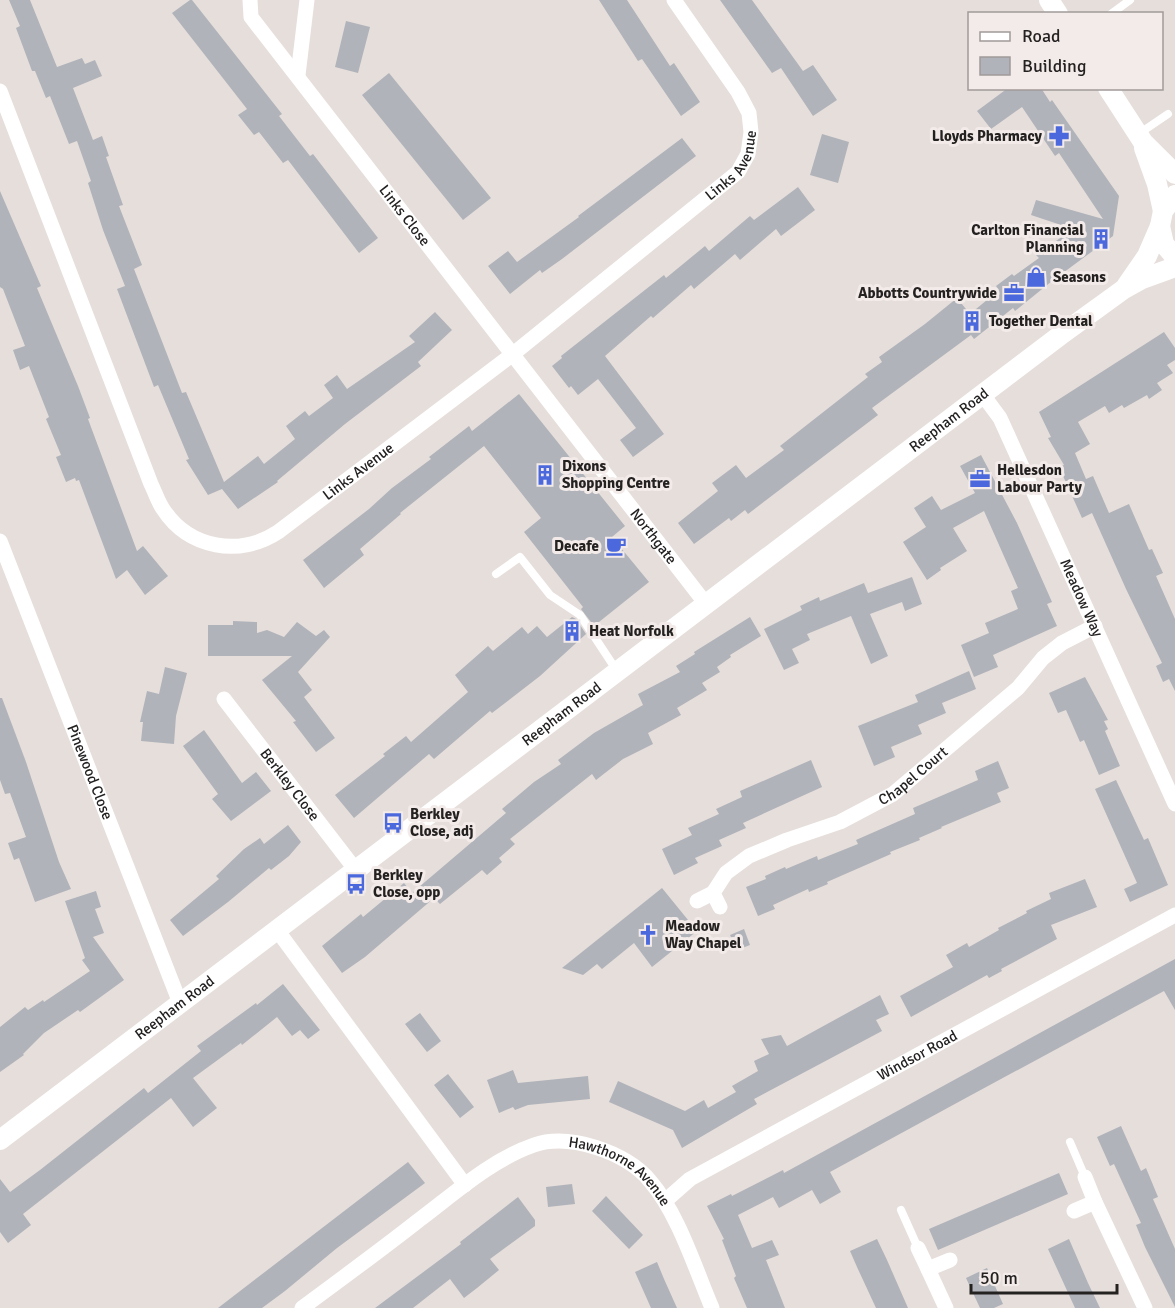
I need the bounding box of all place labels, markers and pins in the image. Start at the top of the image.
pharmacy icon: Lloyds Pharmacy [1047,124,1071,148]
place label: Lloyds Pharmacy [932,127,1043,145]
place label: Carlton Financial Planning [971,221,1084,256]
building icon: Carlton Financial Planning [1089,227,1113,251]
shop icon: Seasons [1024,265,1048,289]
place label: Seasons [1053,268,1106,286]
office icon: Abbotts Countrywide [1002,281,1026,305]
place label: Abbotts Countrywide [858,284,997,302]
building icon: Together Dental [960,309,984,333]
place label: Together Dental [989,312,1093,330]
place label: Dixons Shopping Centre [562,457,670,492]
place label: Hellesdon Labour Party [997,461,1082,496]
building icon: Dixons Shopping Centre [533,463,557,487]
office icon: Hellesdon Labour Party [968,467,992,491]
cafe icon: Decafe [604,534,628,558]
place label: Decafe [554,537,599,555]
building icon: Heat Norfolk [560,619,584,643]
place label: Heat Norfolk [589,622,674,640]
place label: Berkley Close, adj [410,805,474,840]
bus stop icon: Berkley Close, adj [381,811,405,835]
place label: Berkley Close, opp [373,866,440,901]
bus stop icon: Berkley Close, opp [344,872,368,896]
place label: Meadow Way Chapel [665,917,742,952]
church icon: Meadow Way Chapel [636,923,660,947]

